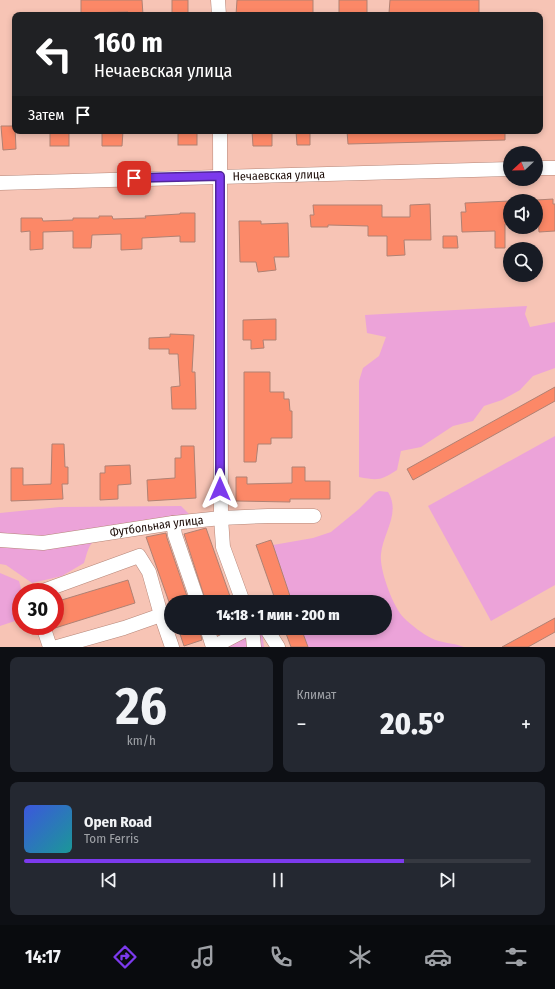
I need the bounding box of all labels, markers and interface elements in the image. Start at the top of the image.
text: 160 m [94,26,163,59]
icon: left [28,28,80,80]
text: Нечаевская улица [94,60,232,82]
icon: arrive [72,104,94,126]
text: Затем [28,106,64,124]
north arrow [503,146,543,186]
map controls [503,146,543,282]
pin [117,161,151,195]
icon: arrive [123,167,145,189]
street label: Нечаевская улица [233,167,325,184]
button: sound [503,194,543,234]
button: search [503,242,543,282]
position arrow [199,468,241,510]
street label: Футбольная улица [109,513,204,540]
speed limit sign: 30 [12,583,64,635]
text: 14:18 · 1 мин · 200 m [216,606,340,624]
text: 26 [116,675,167,738]
text: Климат [297,687,336,702]
text: 20.5° [380,706,447,742]
text: − [297,711,306,738]
text: + [521,711,531,738]
text: km/h [127,733,156,748]
text: Open Road [84,813,152,831]
text: Tom Ferris [84,831,139,846]
icon: previous [98,869,120,891]
icon: pause [267,869,289,891]
icon: next [436,869,458,891]
icon: directions [111,943,139,971]
icon: music [189,943,217,971]
icon: phone [267,943,295,971]
icon: climate [346,943,374,971]
icon: car [424,943,452,971]
icon: filters [502,943,530,971]
text: 14:17 [25,946,61,968]

